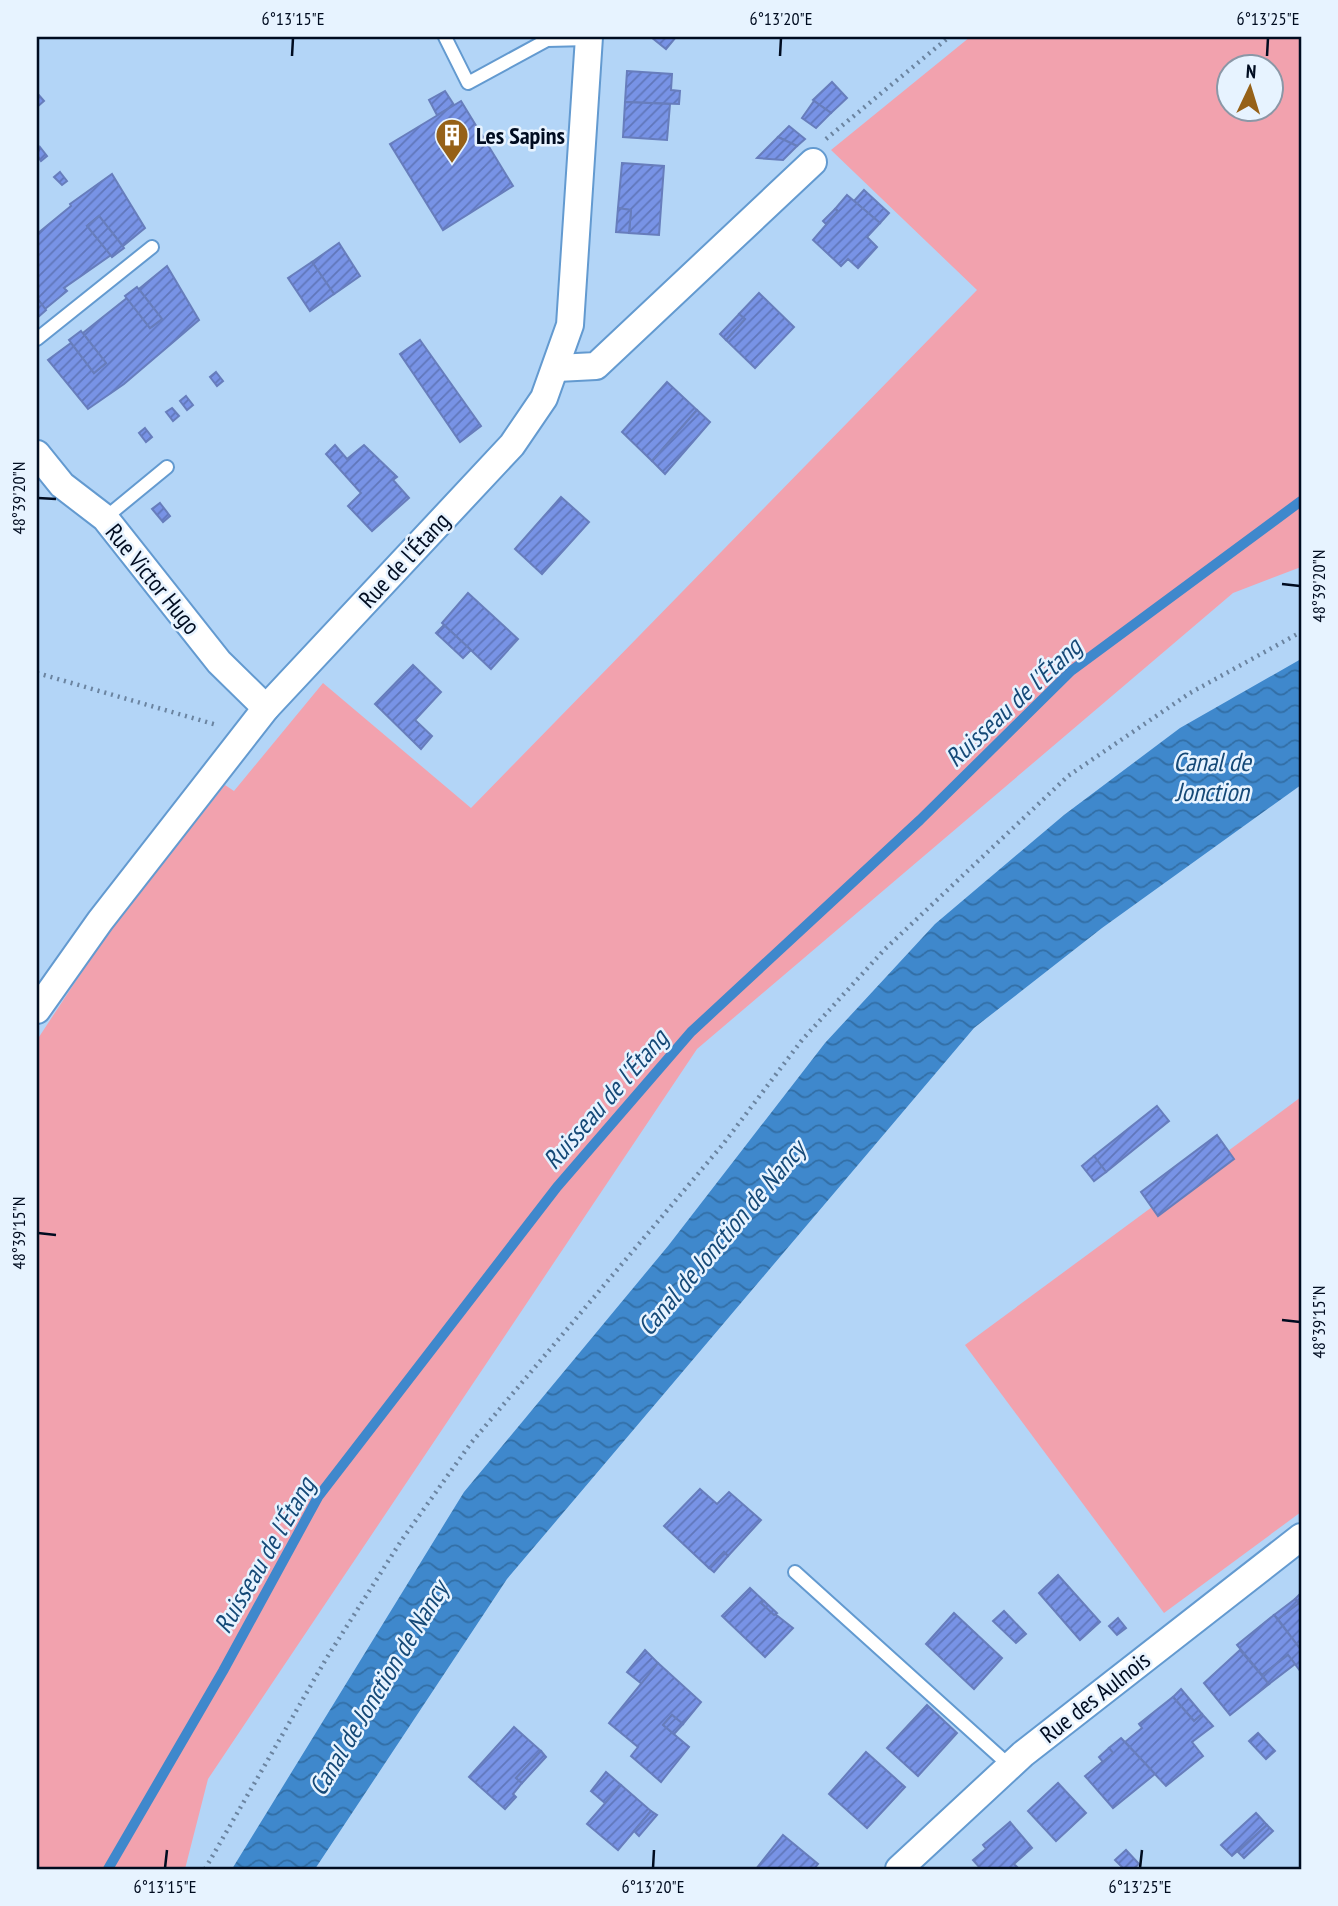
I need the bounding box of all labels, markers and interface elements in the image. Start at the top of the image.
text: 6°13'15"E [262,7,324,30]
text: 6°13'20"E [750,7,812,30]
text: 6°13'25"E [1237,7,1299,30]
north arrow [1216,52,1286,122]
text: N [1245,59,1257,83]
building icon: Les Sapins [433,116,471,165]
place label: Les Sapins [476,120,565,151]
text: 48°39'20"N [7,462,30,534]
street label: Rue de l'Étang [352,506,456,614]
street label: Rue Victor Hugo [99,517,207,641]
text: 48°39'20"N [1307,550,1330,622]
water label: Ruisseau de l'Étang [938,629,1089,774]
water label: Canal de Jonction [1173,745,1253,808]
water label: Ruisseau de l'Étang [535,1021,676,1176]
water label: Canal de Jonction de Nancy [630,1131,814,1342]
text: 48°39'15"N [7,1197,30,1269]
text: 48°39'15"N [1307,1286,1330,1358]
water label: Ruisseau de l'Étang [206,1470,323,1639]
water label: Canal de Jonction de Nancy [301,1572,457,1801]
street label: Rue des Aulnois [1034,1644,1156,1750]
text: 6°13'15"E [134,1875,196,1898]
text: 6°13'20"E [622,1875,684,1898]
text: 6°13'25"E [1109,1875,1171,1898]

